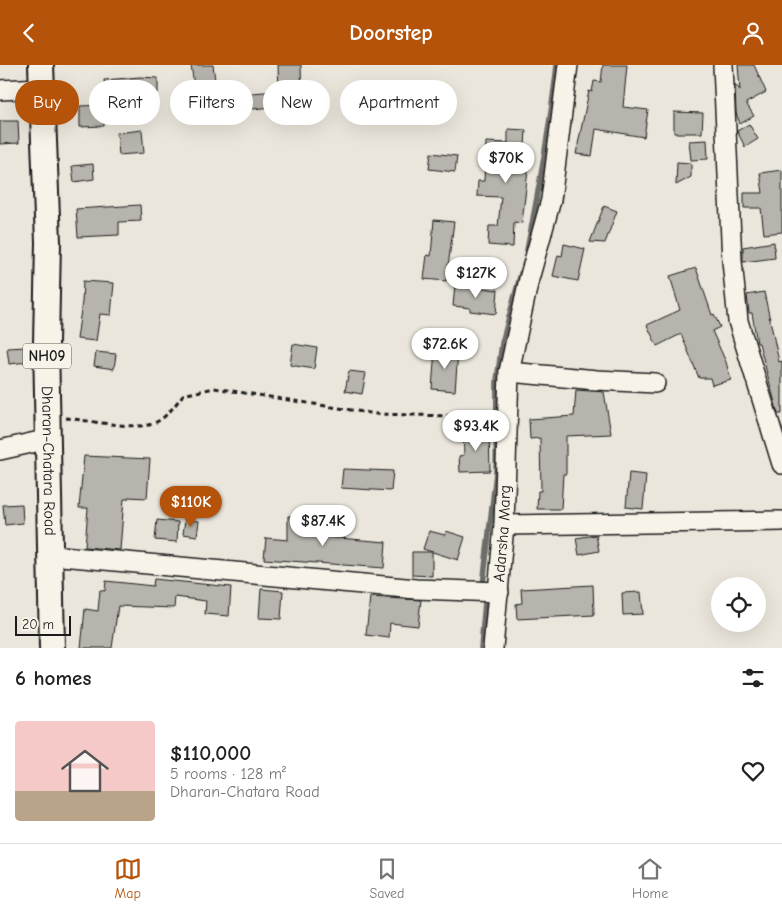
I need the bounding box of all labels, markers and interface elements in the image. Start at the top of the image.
icon: back [15,19,43,47]
icon: person [739,19,767,47]
text: Doorstep [349,20,433,46]
chip: Buy [15,80,79,125]
chip: Rent [89,80,160,125]
chip: Filters [170,80,253,125]
chip: New [263,80,330,125]
chip: Apartment [340,80,457,125]
pin: $70K [476,141,536,184]
text: $70K [489,149,524,167]
pin: $127K [441,257,511,299]
text: $127K [456,264,496,282]
pin: $72.6K [404,327,486,370]
text: $72.6K [422,335,468,353]
road number: NH09 [23,343,71,369]
street label: Dharan-Chatara Road [38,386,59,536]
pin: $93.4K [435,409,517,452]
text: $93.4K [453,417,499,435]
pin: $110K [156,485,226,528]
street label: Adarsha Marg [490,485,514,583]
text: $110K [171,493,211,511]
pin: $87.4K [282,505,364,547]
text: $87.4K [301,512,345,530]
map controls [711,577,766,632]
button: locate [711,577,766,632]
scale bar [15,613,71,636]
text: 20 m [22,616,54,633]
icon: filters [739,664,767,692]
text: 6 homes [15,666,91,690]
icon: home [55,741,115,801]
text: $110,000 [170,741,251,765]
icon: heart [739,757,767,785]
text: 5 rooms · 128 m² [170,765,286,783]
text: Dharan-Chatara Road [170,783,320,801]
tab: Map [114,855,142,902]
tab: Saved [369,855,404,902]
tab: Home [632,855,668,902]

